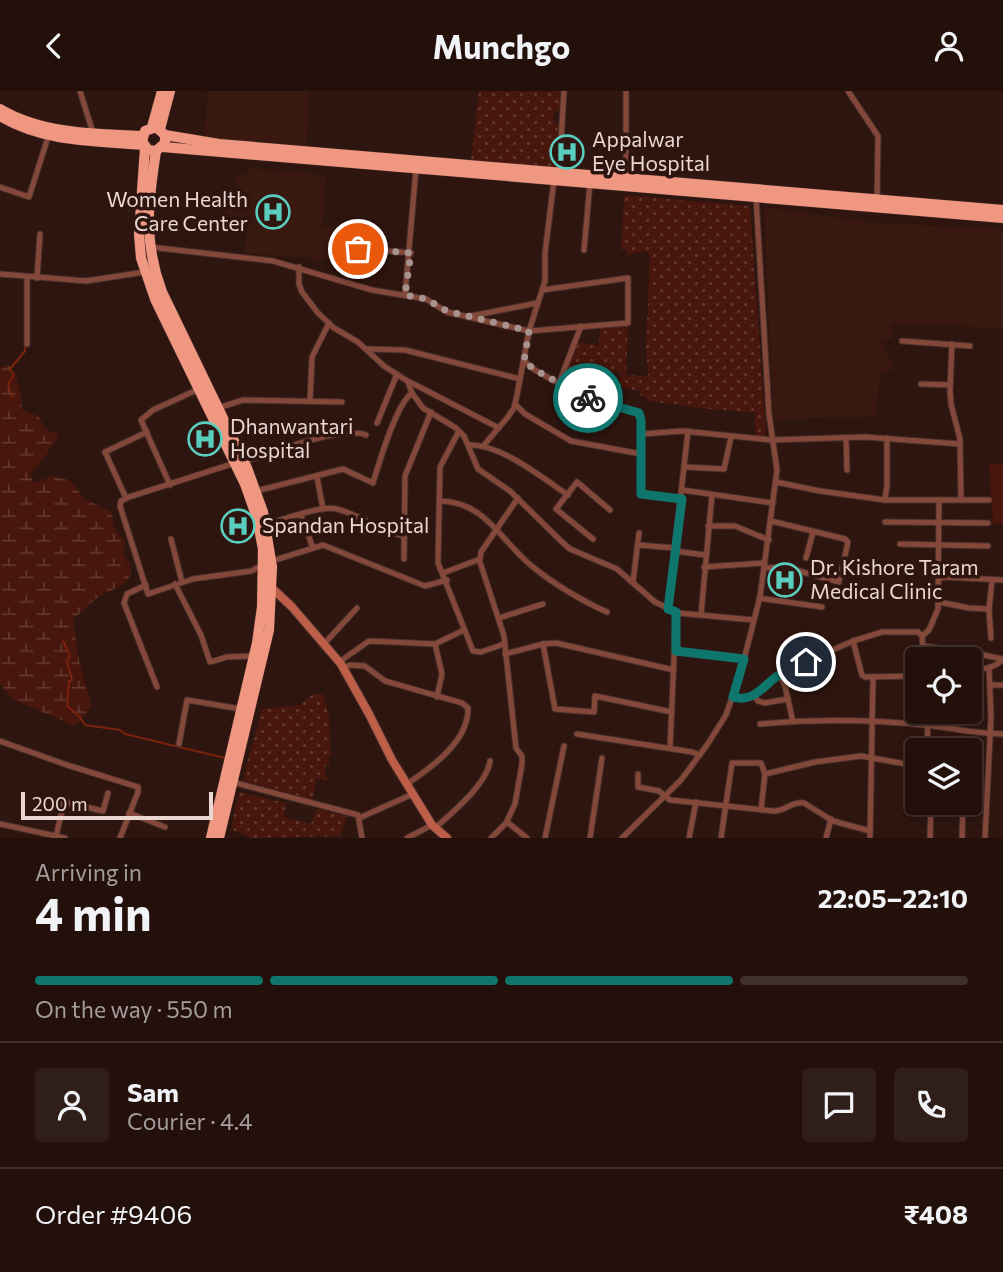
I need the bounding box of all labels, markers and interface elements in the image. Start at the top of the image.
text: Munchgo [433,26,570,66]
icon: back [35,27,73,65]
icon: person [930,27,968,65]
place label: Appalwar Eye Hospital [592,126,710,175]
hospital icon: Appalwar Eye Hospital [548,133,586,171]
place label: Women Health Care Center [106,186,248,235]
hospital icon: Women Health Care Center [254,193,292,231]
pin [328,219,388,279]
icon: bag [339,230,377,268]
courier [553,363,623,433]
icon: bike [569,379,607,417]
place label: Dhanwantari Hospital [230,413,353,462]
hospital icon: Dhanwantari Hospital [186,420,224,458]
hospital icon: Spandan Hospital [219,507,257,545]
place label: Spandan Hospital [262,512,429,537]
place label: Dr. Kishore Taram Medical Clinic [810,554,979,603]
hospital icon: Dr. Kishore Taram Medical Clinic [766,561,804,599]
pin [776,632,836,692]
icon: home [787,643,825,681]
map controls [905,647,982,815]
button: locate [905,647,982,724]
button: layers [905,738,982,815]
scale bar [21,789,214,821]
text: 200 m [32,792,88,815]
text: Arriving in [35,858,142,886]
text: 22:05–22:10 [818,882,968,913]
text: 4 min [35,884,152,940]
text: On the way · 550 m [35,995,233,1023]
button: person [35,1068,109,1142]
button: chat [802,1068,876,1142]
button: phone [894,1068,968,1142]
text: Sam [127,1076,179,1107]
text: Courier · 4.4 [127,1107,253,1135]
text: Order #9406 [35,1198,192,1229]
text: ₹408 [903,1198,968,1229]

